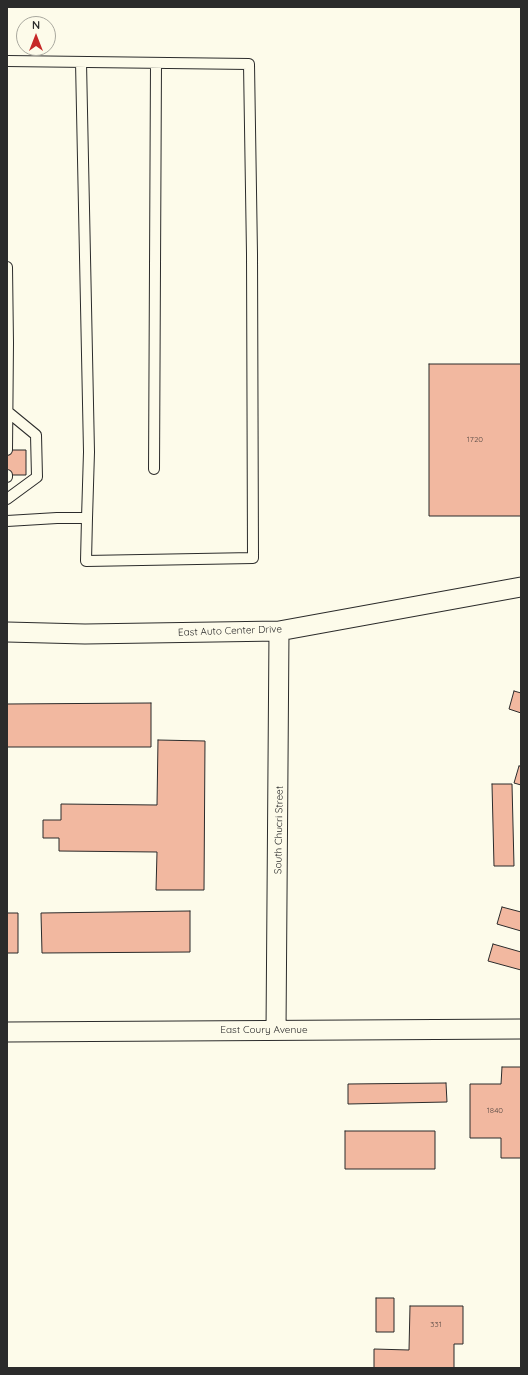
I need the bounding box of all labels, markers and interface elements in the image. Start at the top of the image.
north arrow [16,16,56,56]
text: N [32,18,40,32]
house number: 1720 [467,435,483,445]
street label: East Auto Center Drive [178,623,282,639]
street label: South Chucri Street [272,786,286,874]
street label: East Coury Avenue [220,1024,308,1036]
house number: 1840 [487,1106,503,1116]
house number: 331 [430,1320,442,1330]

